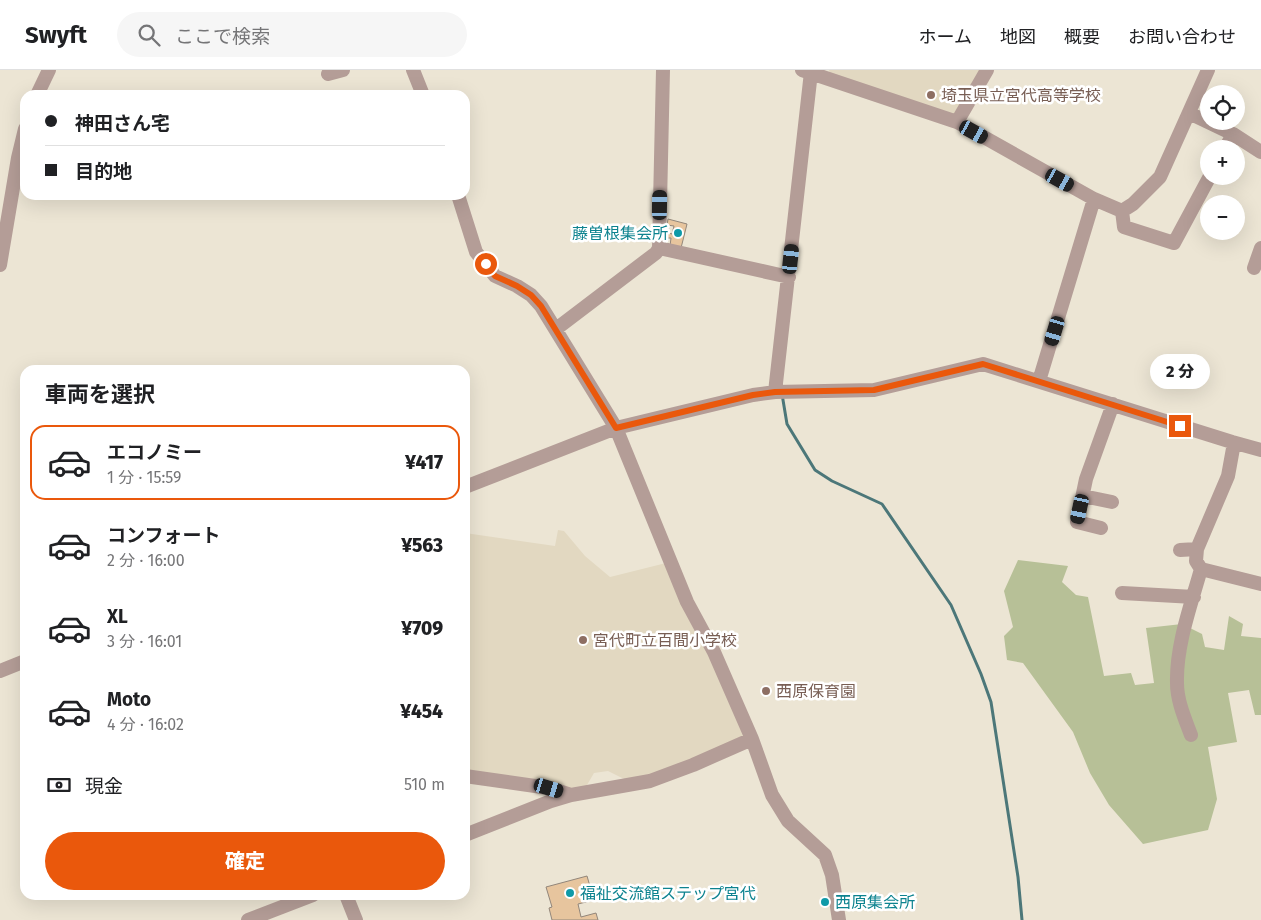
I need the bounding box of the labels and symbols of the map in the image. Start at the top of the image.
place label: 埼玉県立宮代高等学校 [941,86,1101,105]
marker: 埼玉県立宮代高等学校 [925,89,937,101]
car [957,118,990,146]
car [1043,166,1076,194]
car [652,190,667,220]
place label: 藤曽根集会所 [572,224,668,243]
marker: 藤曽根集会所 [672,227,684,239]
car [781,243,800,275]
route start [475,253,497,275]
car [1043,314,1066,348]
callout: 2 分 [1150,354,1210,388]
route end [1169,415,1191,437]
car [1069,493,1090,525]
place label: 宮代町立百間小学校 [593,631,737,650]
marker: 宮代町立百間小学校 [577,634,589,646]
place label: 西原保育園 [776,682,856,701]
marker: 西原保育園 [760,685,772,697]
car [532,776,565,800]
place label: 福祉交流館ステップ宮代 [580,884,756,903]
marker: 福祉交流館ステップ宮代 [564,887,576,899]
place label: 西原集会所 [835,893,915,912]
marker: 西原集会所 [819,896,831,908]

